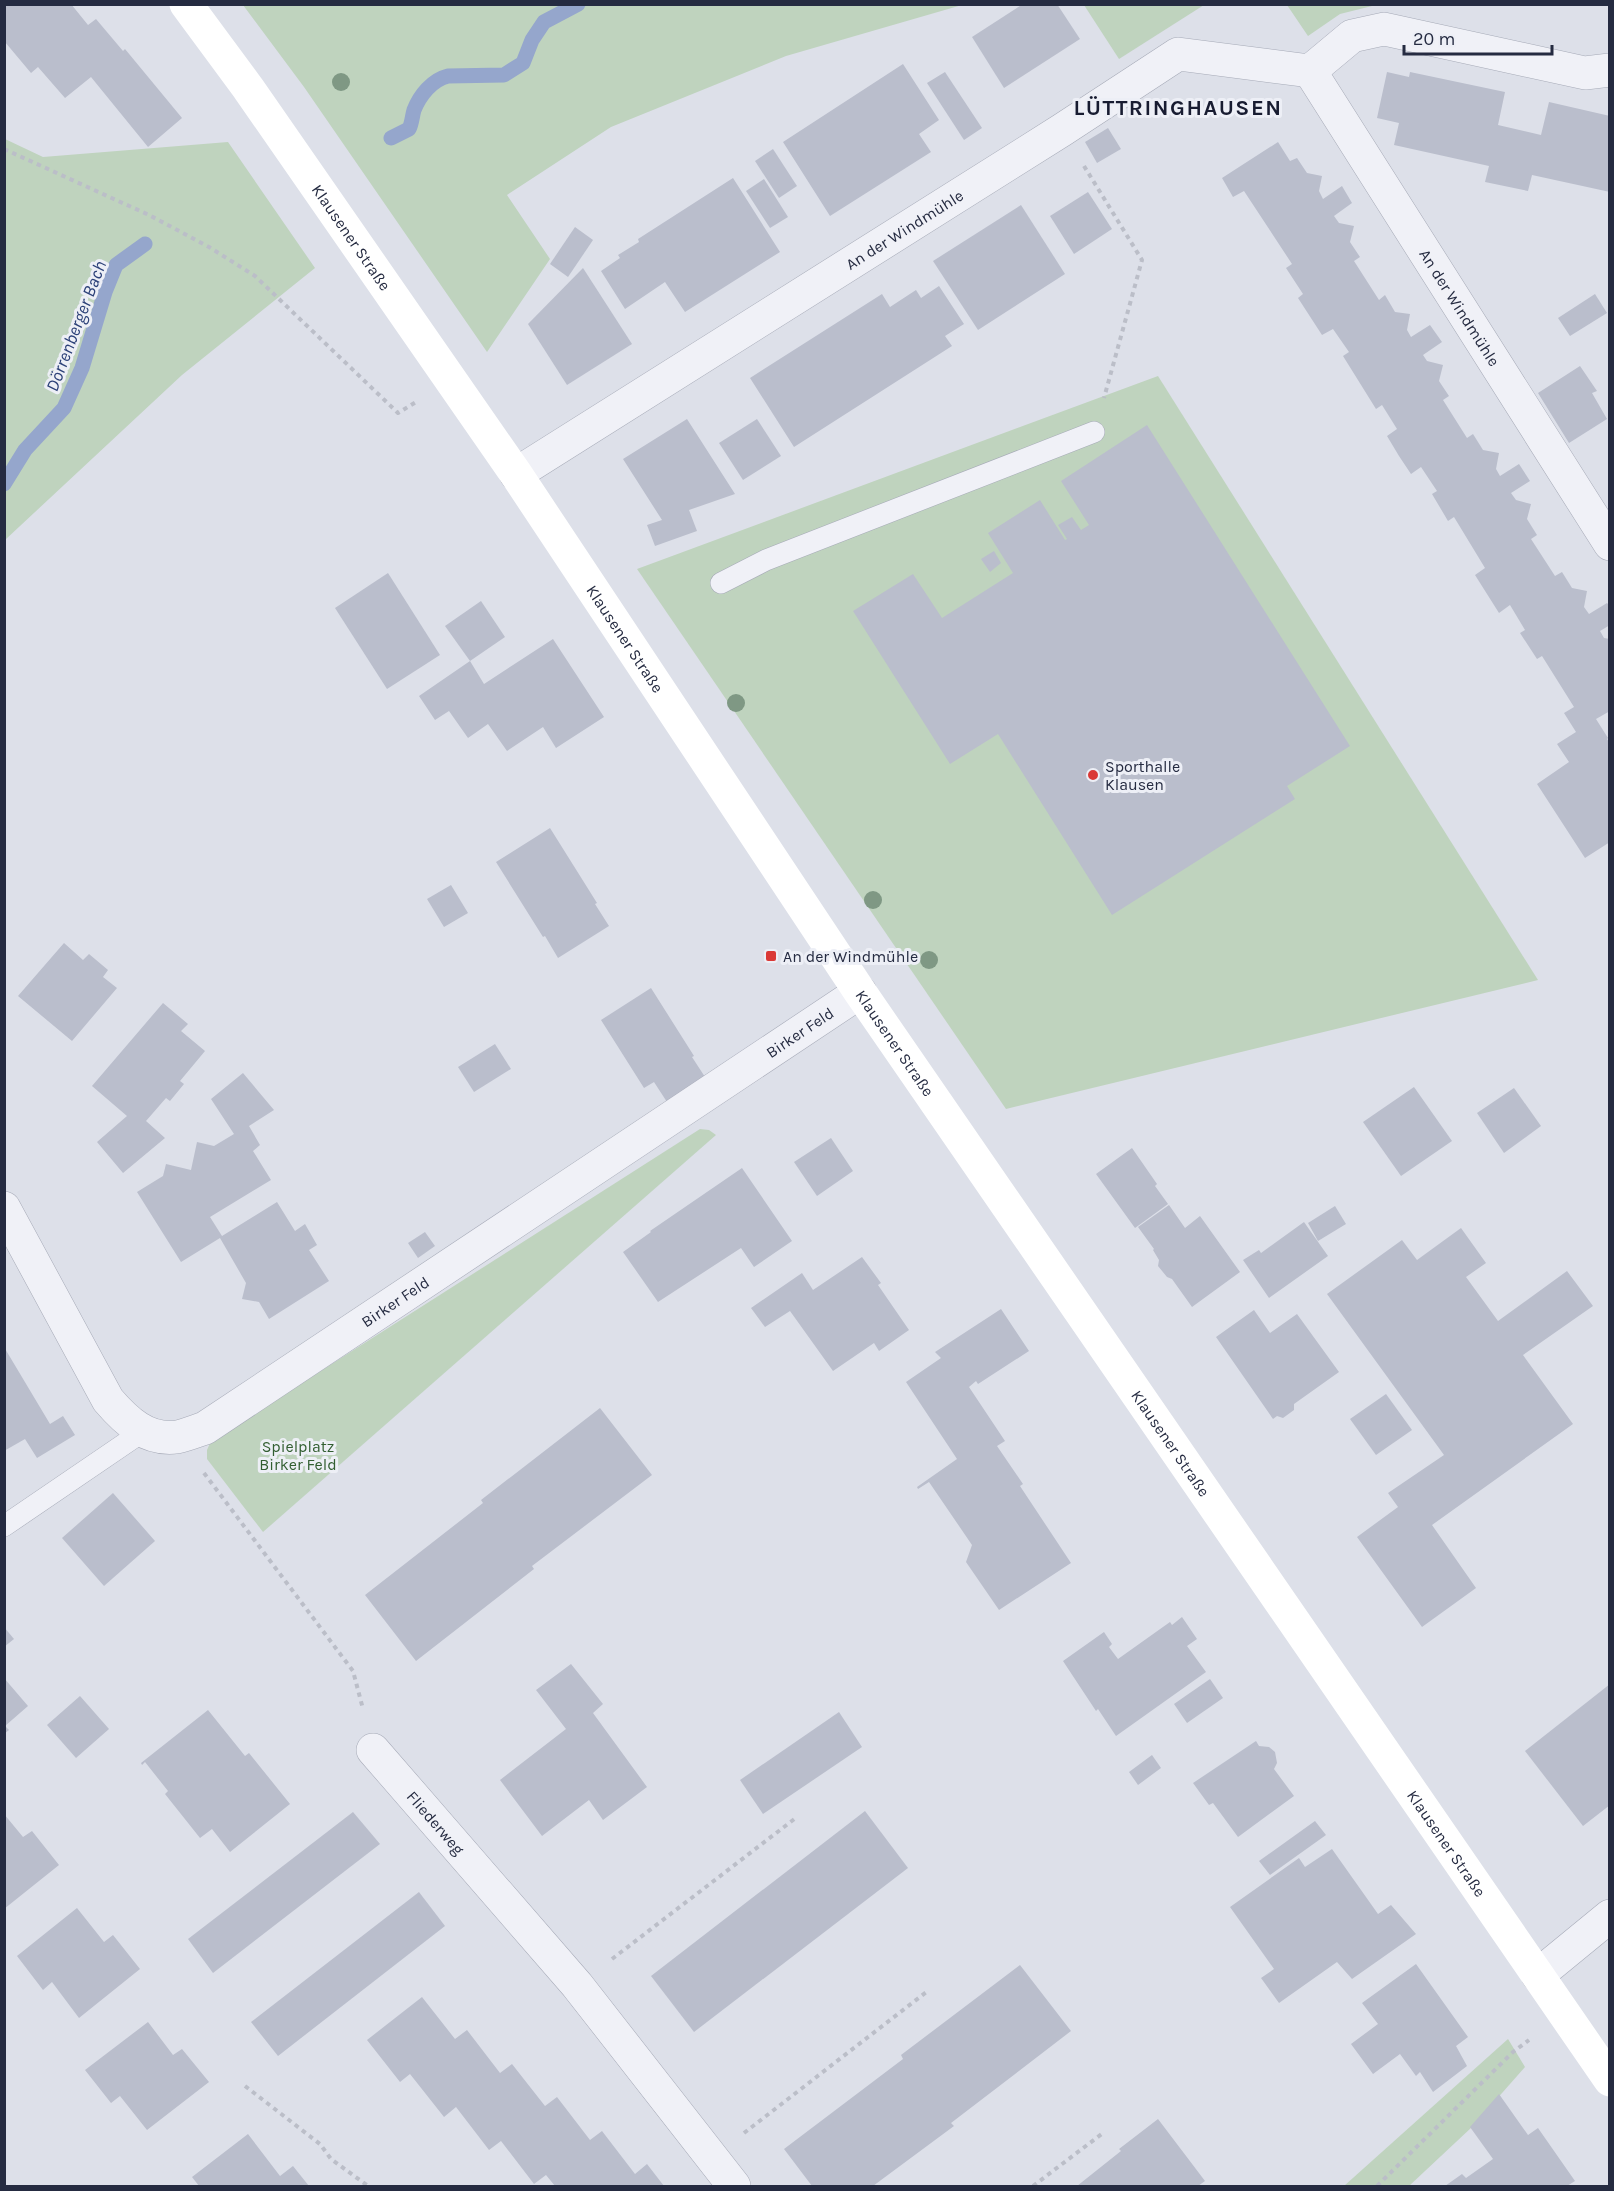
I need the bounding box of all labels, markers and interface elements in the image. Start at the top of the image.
scale bar [1404,18,1552,56]
text: 20 m [1413,28,1455,50]
district label: LÜTTRINGHAUSEN [1073,95,1283,121]
street label: Klausener Straße [308,181,395,294]
street label: An der Windmühle [842,186,967,274]
street label: An der Windmühle [1415,246,1504,370]
water label: Dörrenberger Bach [41,257,111,395]
street label: Klausener Straße [582,582,667,696]
place label: Sporthalle Klausen [1105,757,1180,794]
marker: Sporthalle Klausen [1086,768,1100,782]
place label: An der Windmühle [783,947,918,966]
marker: An der Windmühle [764,949,778,963]
street label: Klausener Straße [851,986,938,1100]
street label: Birker Feld [762,1003,837,1062]
street label: Birker Feld [358,1273,433,1331]
street label: Klausener Straße [1127,1386,1214,1500]
park label: Spielplatz Birker Feld [259,1437,337,1474]
street label: Fliederweg [403,1787,468,1859]
street label: Klausener Straße [1403,1787,1490,1900]

